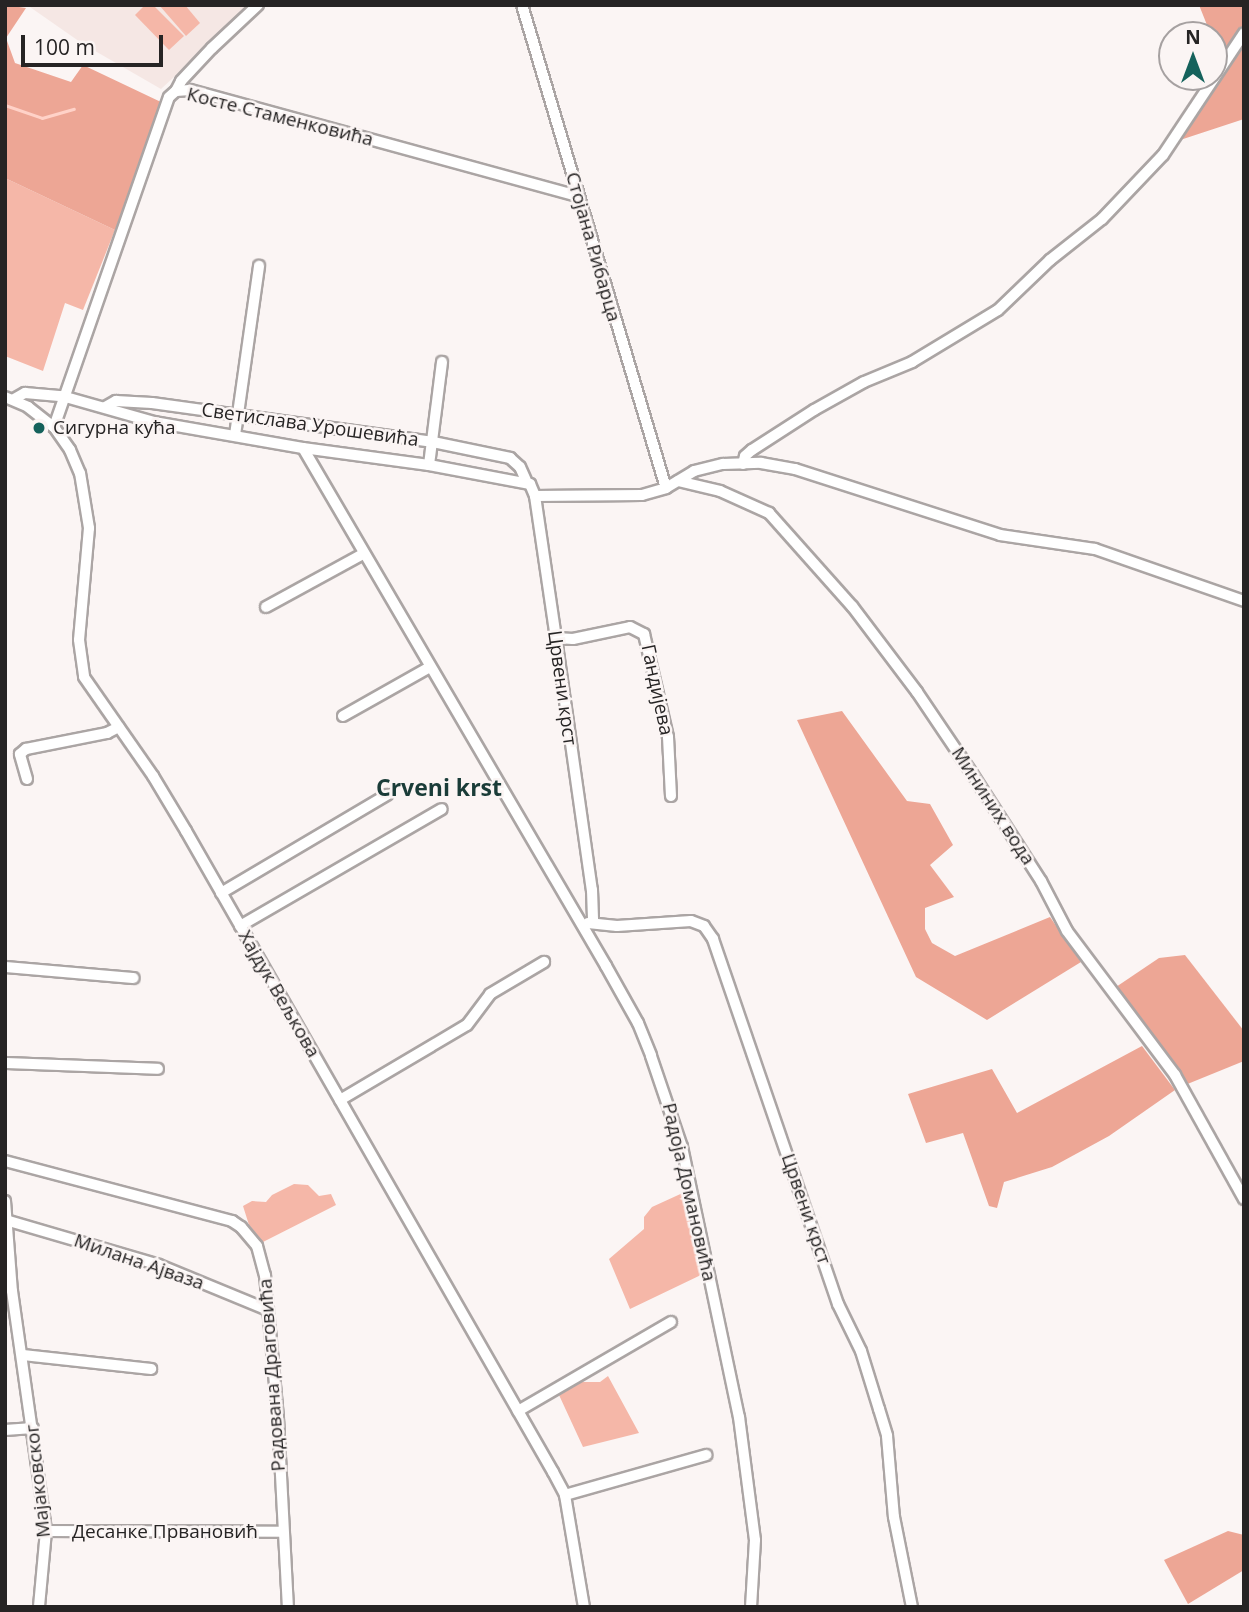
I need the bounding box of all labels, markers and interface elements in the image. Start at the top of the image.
scale bar [24,21,166,65]
north arrow [1158,21,1228,91]
text: N [1185,24,1201,50]
text: 100 m [34,33,95,61]
street label: Косте Стаменковића [184,83,376,151]
street label: Стојана Рибарца [561,170,625,324]
street label: Светислава Урошевића [200,398,420,452]
place label: Сигурна кућа [53,417,175,439]
marker: Сигурна кућа [31,420,47,436]
street label: Црвени крст [543,629,581,747]
street label: Гандијева [636,642,678,738]
street label: Мининих вода [946,743,1040,869]
district label: Crveni krst [376,773,502,801]
street label: Хајдук Вељкова [233,926,325,1062]
street label: Радоја Домановића [657,1101,721,1283]
street label: Црвени крст [776,1151,836,1267]
street label: Милана Ајваза [71,1229,207,1295]
street label: Радована Драговића [254,1278,290,1472]
street label: Мајаковског [21,1423,55,1539]
street label: Десанке Првановић [72,1521,258,1543]

